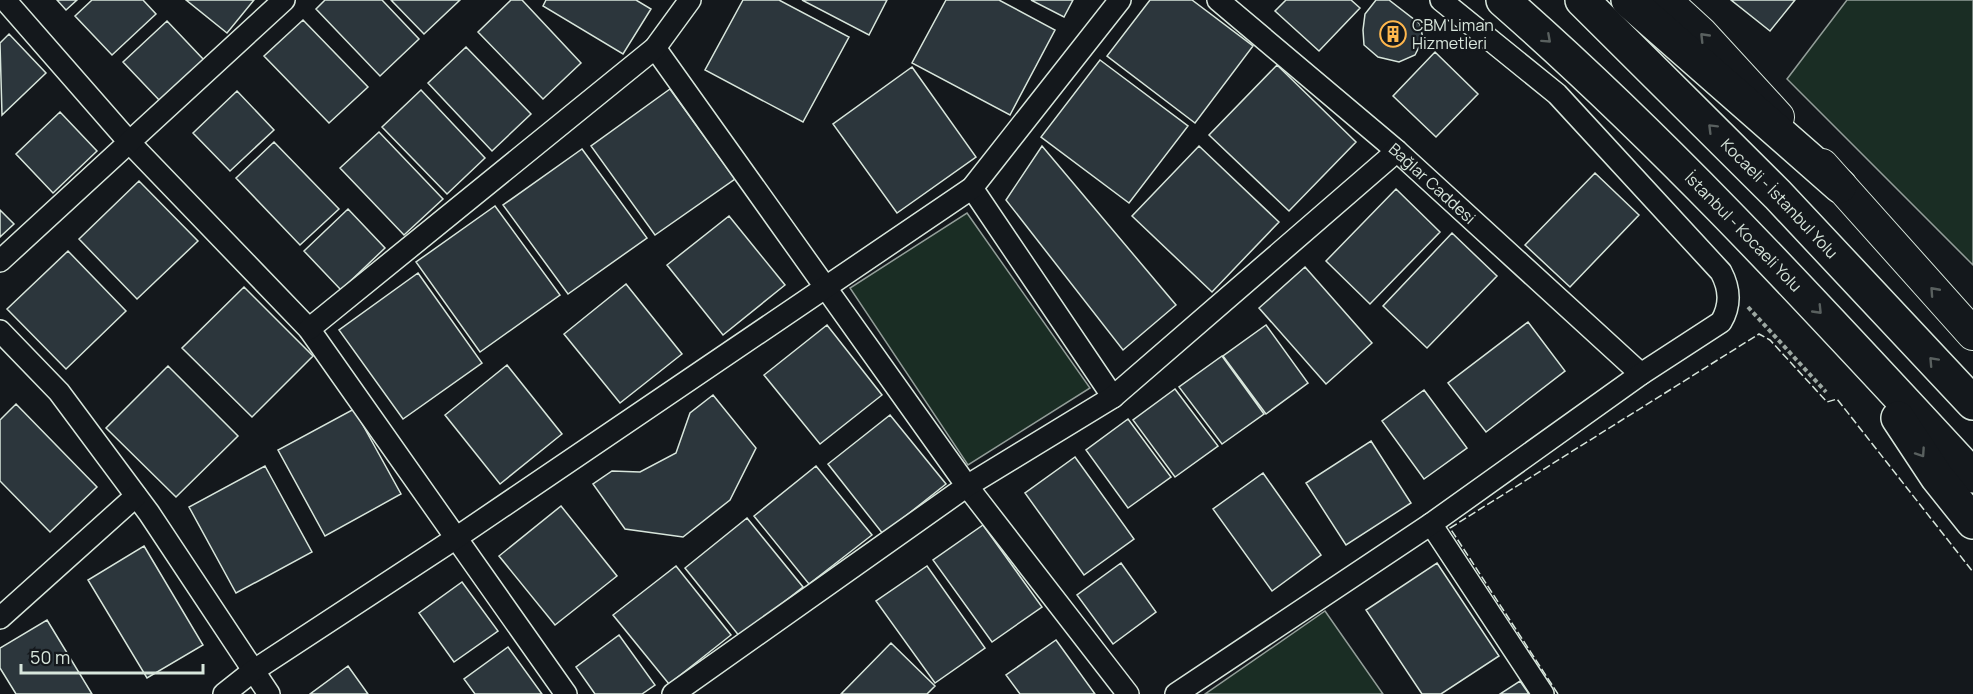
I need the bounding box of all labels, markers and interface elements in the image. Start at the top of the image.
place label: CBM Liman Hizmetleri [1412,14,1494,54]
building icon: CBM Liman Hizmetleri [1378,19,1408,49]
one-way arrow [1540,32,1551,43]
one-way arrow [1701,34,1712,45]
one-way arrow [1708,125,1719,136]
street label: Kocaeli - İstanbul Yolu [1716,133,1843,263]
street label: Bağlar Caddesi [1384,138,1481,229]
street label: İstanbul - Kocaeli Yolu [1680,167,1807,296]
one-way arrow [1930,287,1941,297]
one-way arrow [1811,303,1822,314]
one-way arrow [1929,357,1940,367]
one-way arrow [1914,447,1925,458]
scale bar [21,637,202,675]
text: 50 m [30,645,70,669]

